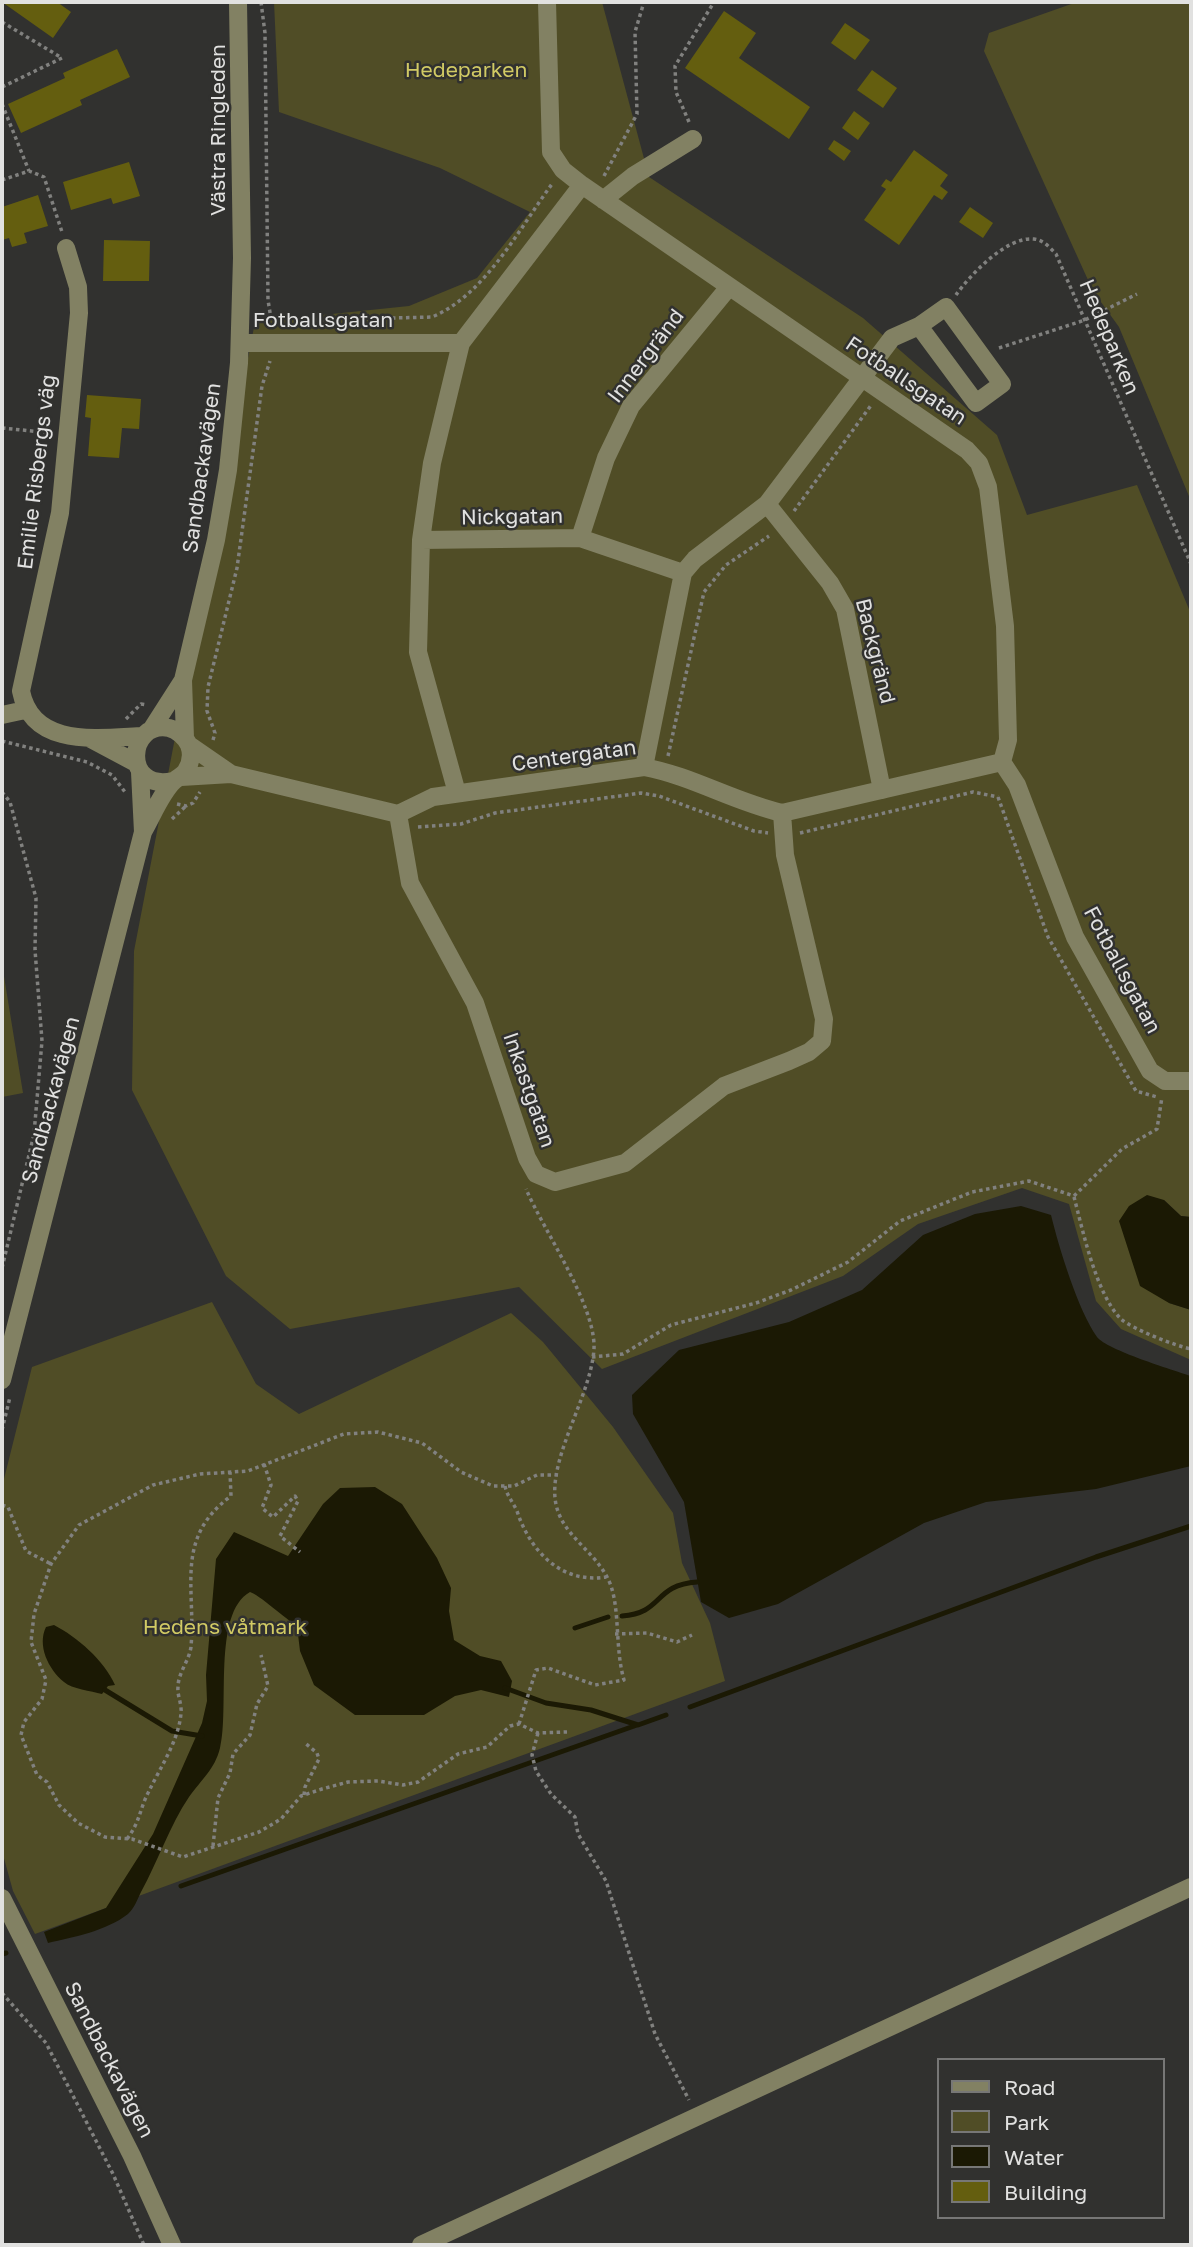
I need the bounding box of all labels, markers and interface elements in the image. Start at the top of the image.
street label: Västra Ringleden [205,44,231,216]
park label: Hedeparken [405,57,527,83]
street label: Hedeparken [1073,276,1145,398]
street label: Innergränd [602,304,690,408]
street label: Fotballsgatan [253,307,393,333]
street label: Fotballsgatan [841,331,971,431]
street label: Emilie Risbergs väg [13,373,61,571]
street label: Sandbackavägen [178,381,226,555]
street label: Nickgatan [461,504,563,530]
street label: Backgränd [850,596,900,706]
street label: Centergatan [510,735,638,777]
street label: Fotballsgatan [1078,902,1166,1038]
street label: Sandbackavägen [17,1014,85,1186]
street label: Inkastgatan [498,1029,560,1151]
park label: Hedens våtmark [143,1614,307,1640]
street label: Sandbackavägen [59,1978,159,2142]
legend [937,2058,1165,2219]
text: Road [1004,2074,1055,2100]
text: Park [1004,2109,1049,2135]
text: Water [1004,2144,1064,2170]
text: Building [1004,2179,1087,2205]

